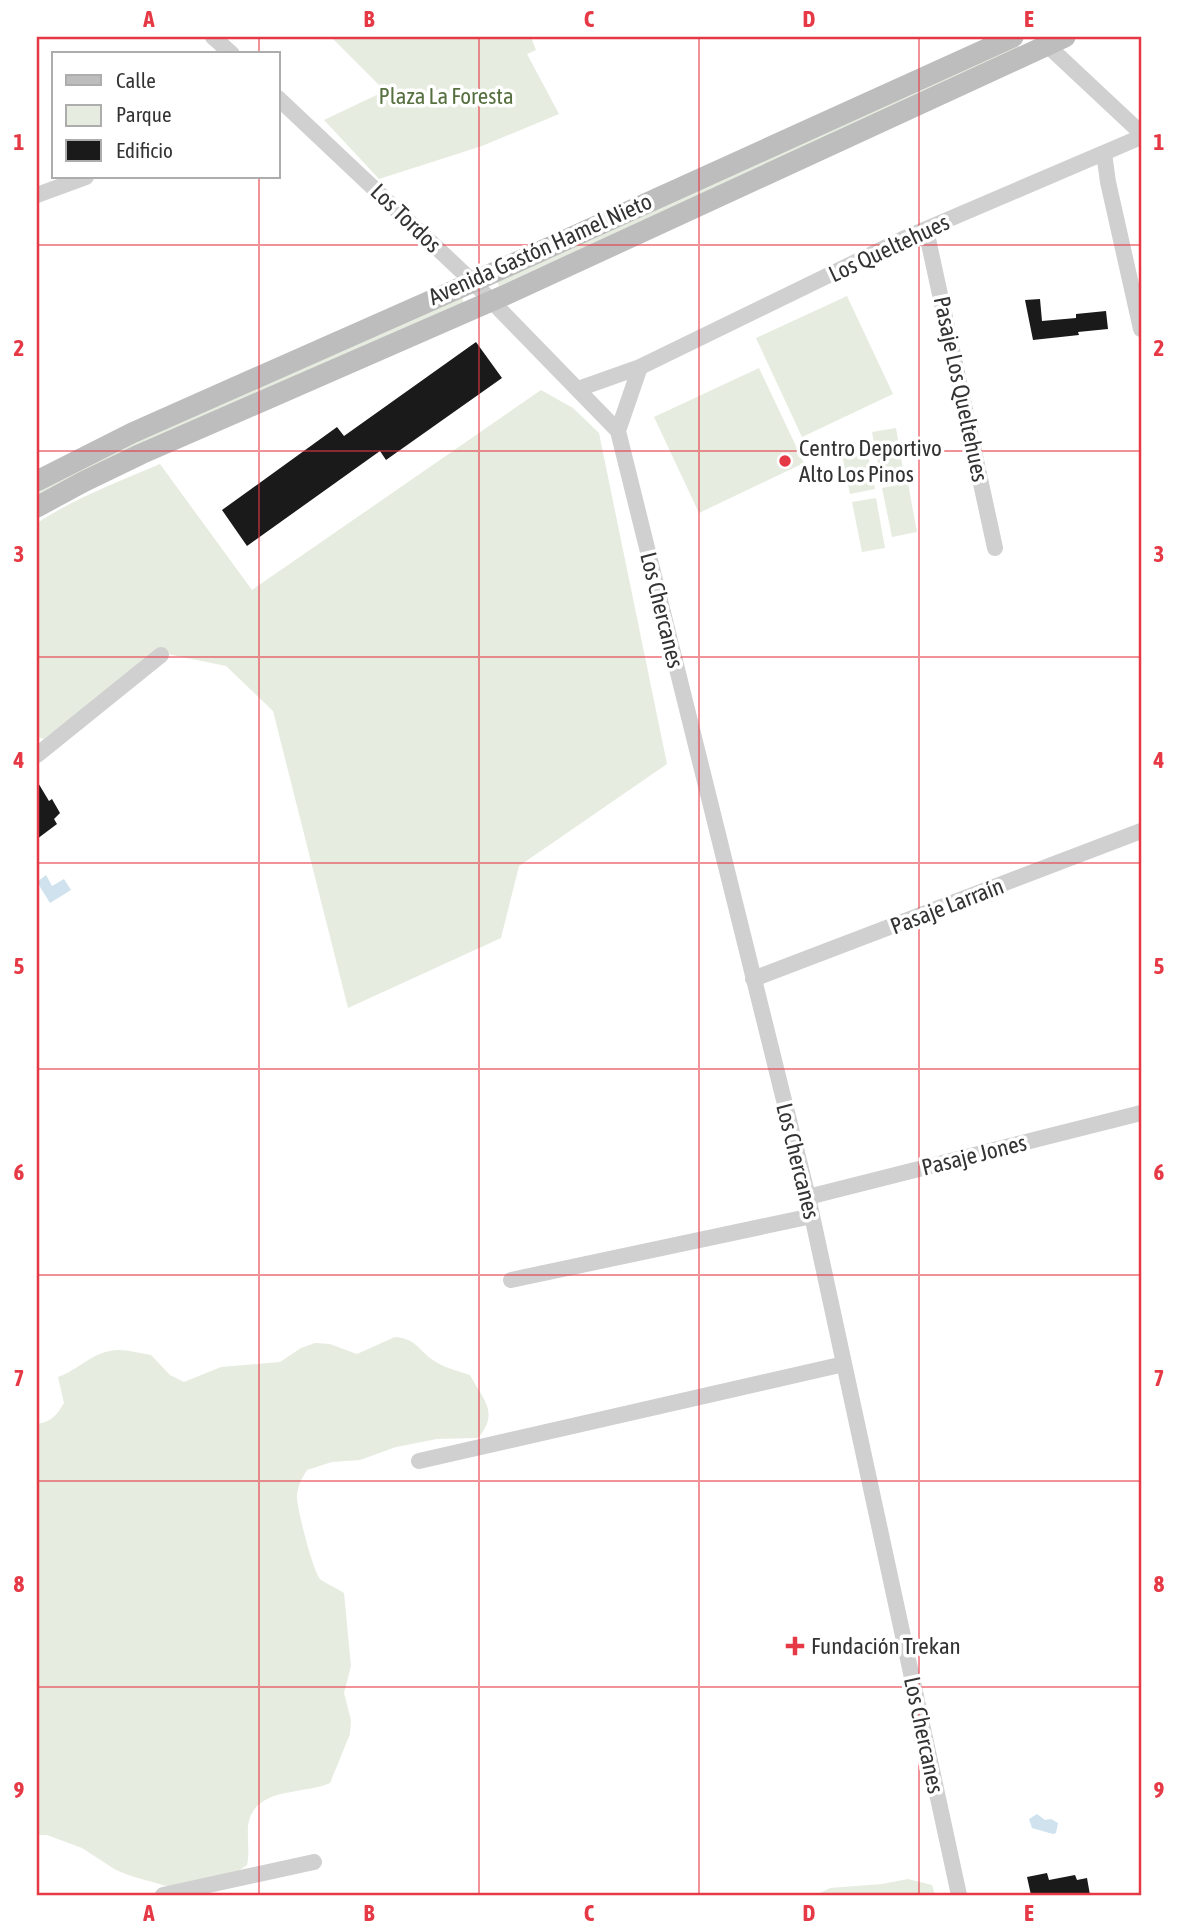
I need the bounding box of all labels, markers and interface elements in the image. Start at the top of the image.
text: A [142,6,155,32]
text: B [364,6,375,32]
text: C [584,6,595,32]
text: D [803,6,816,32]
text: E [1024,6,1034,32]
legend [52,52,280,178]
text: Calle [116,68,156,92]
park label: Plaza La Foresta [378,83,514,109]
text: Parque [116,102,171,126]
text: 1 [14,129,25,155]
text: 1 [1154,129,1165,155]
text: Edificio [116,138,173,162]
street label: Los Tordos [366,178,446,258]
street label: Avenida Gastón Hamel Nieto [424,188,656,310]
street label: Los Queltehues [825,209,953,287]
street label: Pasaje Los Queltehues [929,294,993,484]
text: 2 [14,335,24,361]
text: 2 [1154,335,1164,361]
place label: Centro Deportivo Alto Los Pinos [799,435,942,487]
marker: Centro Deportivo Alto Los Pinos [777,453,793,469]
text: 3 [14,541,24,567]
text: 3 [1154,541,1164,567]
street label: Los Chercanes [635,549,689,671]
text: 4 [13,747,25,773]
text: 4 [1153,747,1165,773]
street label: Pasaje Larraín [887,873,1007,939]
text: 5 [14,953,25,979]
text: 5 [1154,953,1165,979]
street label: Los Chercanes [771,1100,825,1222]
street label: Pasaje Jones [919,1129,1029,1181]
text: 6 [14,1159,25,1185]
text: 6 [1154,1159,1165,1185]
text: 7 [14,1365,24,1391]
text: 7 [1154,1365,1164,1391]
text: 8 [14,1571,25,1597]
text: 8 [1154,1571,1165,1597]
place label: Fundación Trekan [811,1633,961,1659]
marker: Fundación Trekan [785,1636,805,1656]
street label: Los Chercanes [899,1674,949,1796]
text: 9 [14,1777,25,1803]
text: 9 [1154,1777,1165,1803]
text: A [142,1900,155,1926]
text: B [364,1900,375,1926]
text: C [584,1900,595,1926]
text: D [803,1900,816,1926]
text: E [1024,1900,1034,1926]

